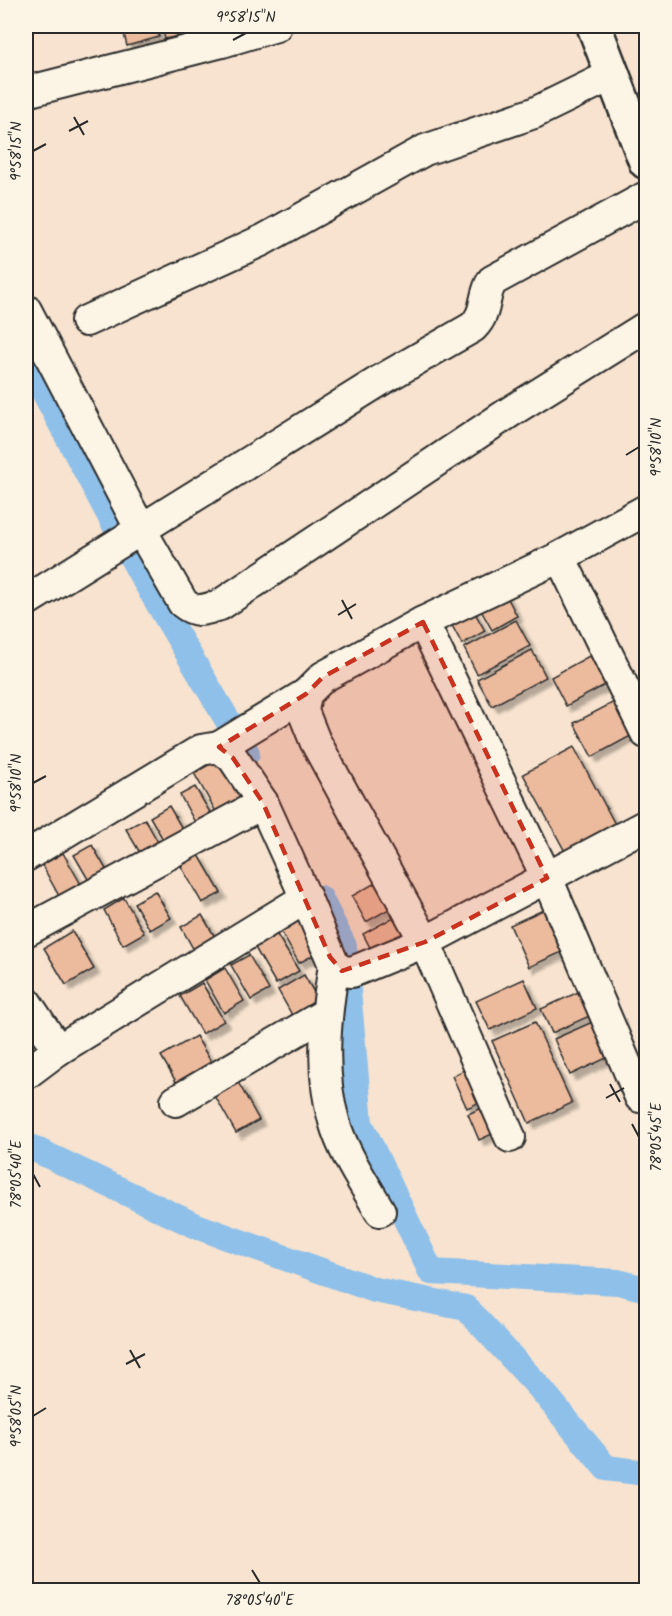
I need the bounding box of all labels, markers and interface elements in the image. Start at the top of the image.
text: 9°58'15"N [216,6,276,30]
text: 9°58'15"N [5,121,29,181]
text: 9°58'10"N [645,418,669,477]
text: 9°58'10"N [5,754,29,813]
text: 78°05'45"E [645,1101,669,1171]
text: 78°05'40"E [5,1139,29,1208]
text: 9°58'05"N [5,1385,29,1447]
text: 78°05'40"E [226,1589,295,1613]

